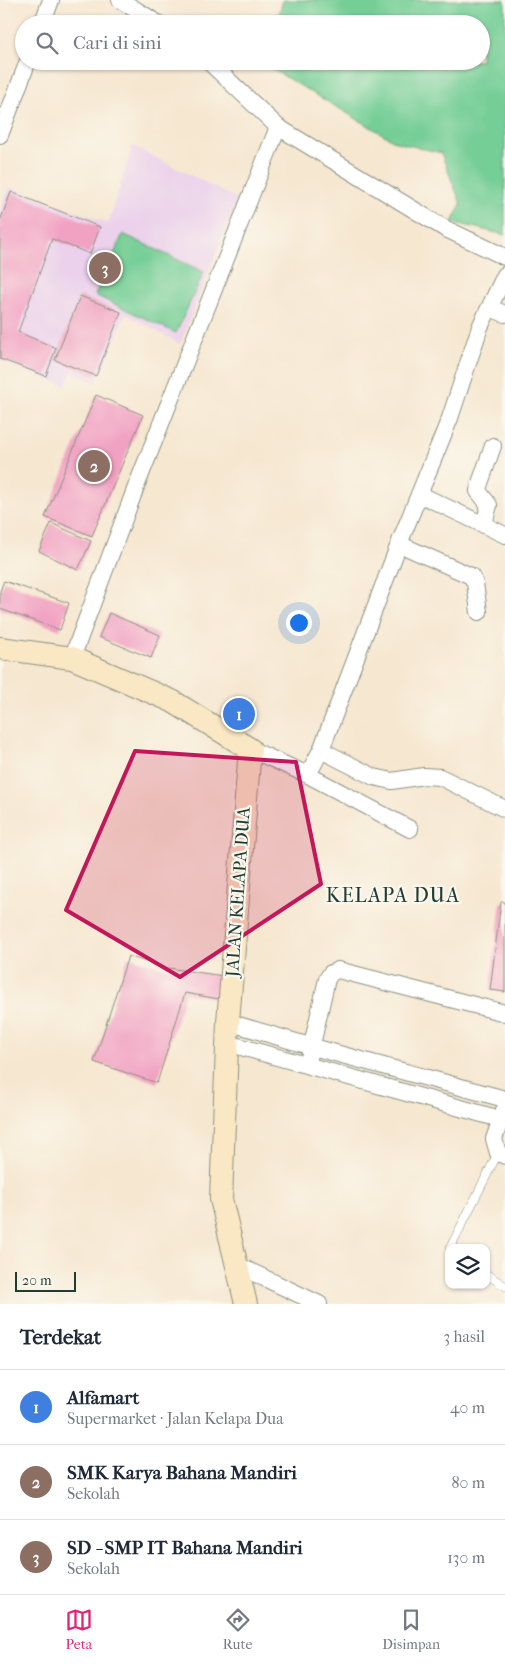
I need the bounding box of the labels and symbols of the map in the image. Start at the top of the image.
pin: 3 [89,249,121,287]
pin: 2 [78,447,110,485]
your location [286,610,312,636]
pin: 1 [223,695,255,733]
street label: JALAN KELAPA DUA [222,806,255,980]
district label: KELAPA DUA [326,884,460,907]
scale bar [15,1269,76,1292]

